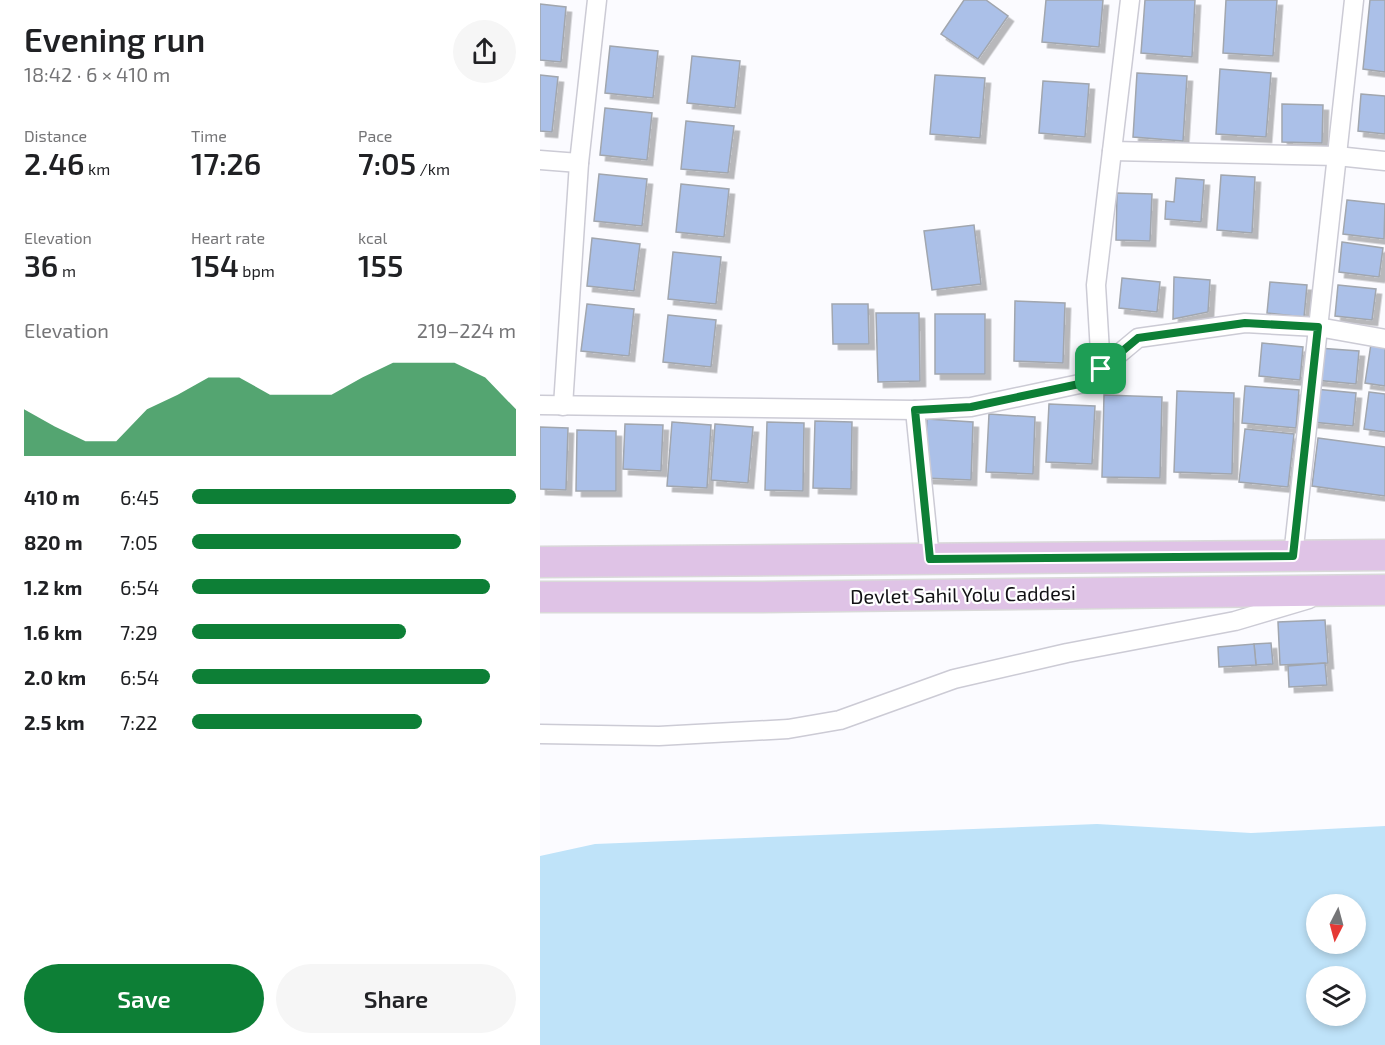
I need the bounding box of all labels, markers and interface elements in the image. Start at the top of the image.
text: Evening run [24,19,205,59]
button: share [453,20,516,83]
text: 18:42 · 6 × 410 m [24,62,170,86]
text: Distance [24,126,87,145]
text: Time [191,126,227,145]
text: Pace [358,126,392,145]
text: 2.46 [24,145,84,181]
text: 17:26 [191,145,261,181]
text: 7:05 [358,145,416,181]
text: km [84,159,110,178]
text: /km [416,159,450,178]
text: Elevation [24,228,92,247]
text: Heart rate [191,228,265,247]
text: kcal [358,228,387,247]
text: 36 [24,247,58,283]
text: 154 [191,247,239,283]
text: 155 [358,247,403,283]
text: m [58,261,76,280]
text: bpm [239,261,275,280]
text: Elevation [24,318,109,342]
text: 219–224 m [417,318,516,342]
pin [1075,343,1126,394]
icon: arrive [1084,352,1117,385]
text: 410 m [24,485,80,509]
text: 6:45 [120,485,159,509]
text: 820 m [24,530,83,554]
text: 7:05 [120,530,158,554]
text: 1.2 km [24,575,82,599]
text: 6:54 [120,575,159,599]
street label: Devlet Sahil Yolu Caddesi [850,580,1076,608]
text: 1.6 km [24,620,82,644]
text: 7:29 [120,620,158,644]
text: 2.0 km [24,665,86,689]
text: 6:54 [120,665,159,689]
text: 2.5 km [24,710,85,734]
text: 7:22 [120,710,157,734]
north arrow [1306,894,1366,954]
map controls [1306,894,1366,1026]
button: Save [24,964,264,1033]
button: Share [276,964,516,1033]
button: layers [1306,966,1366,1026]

